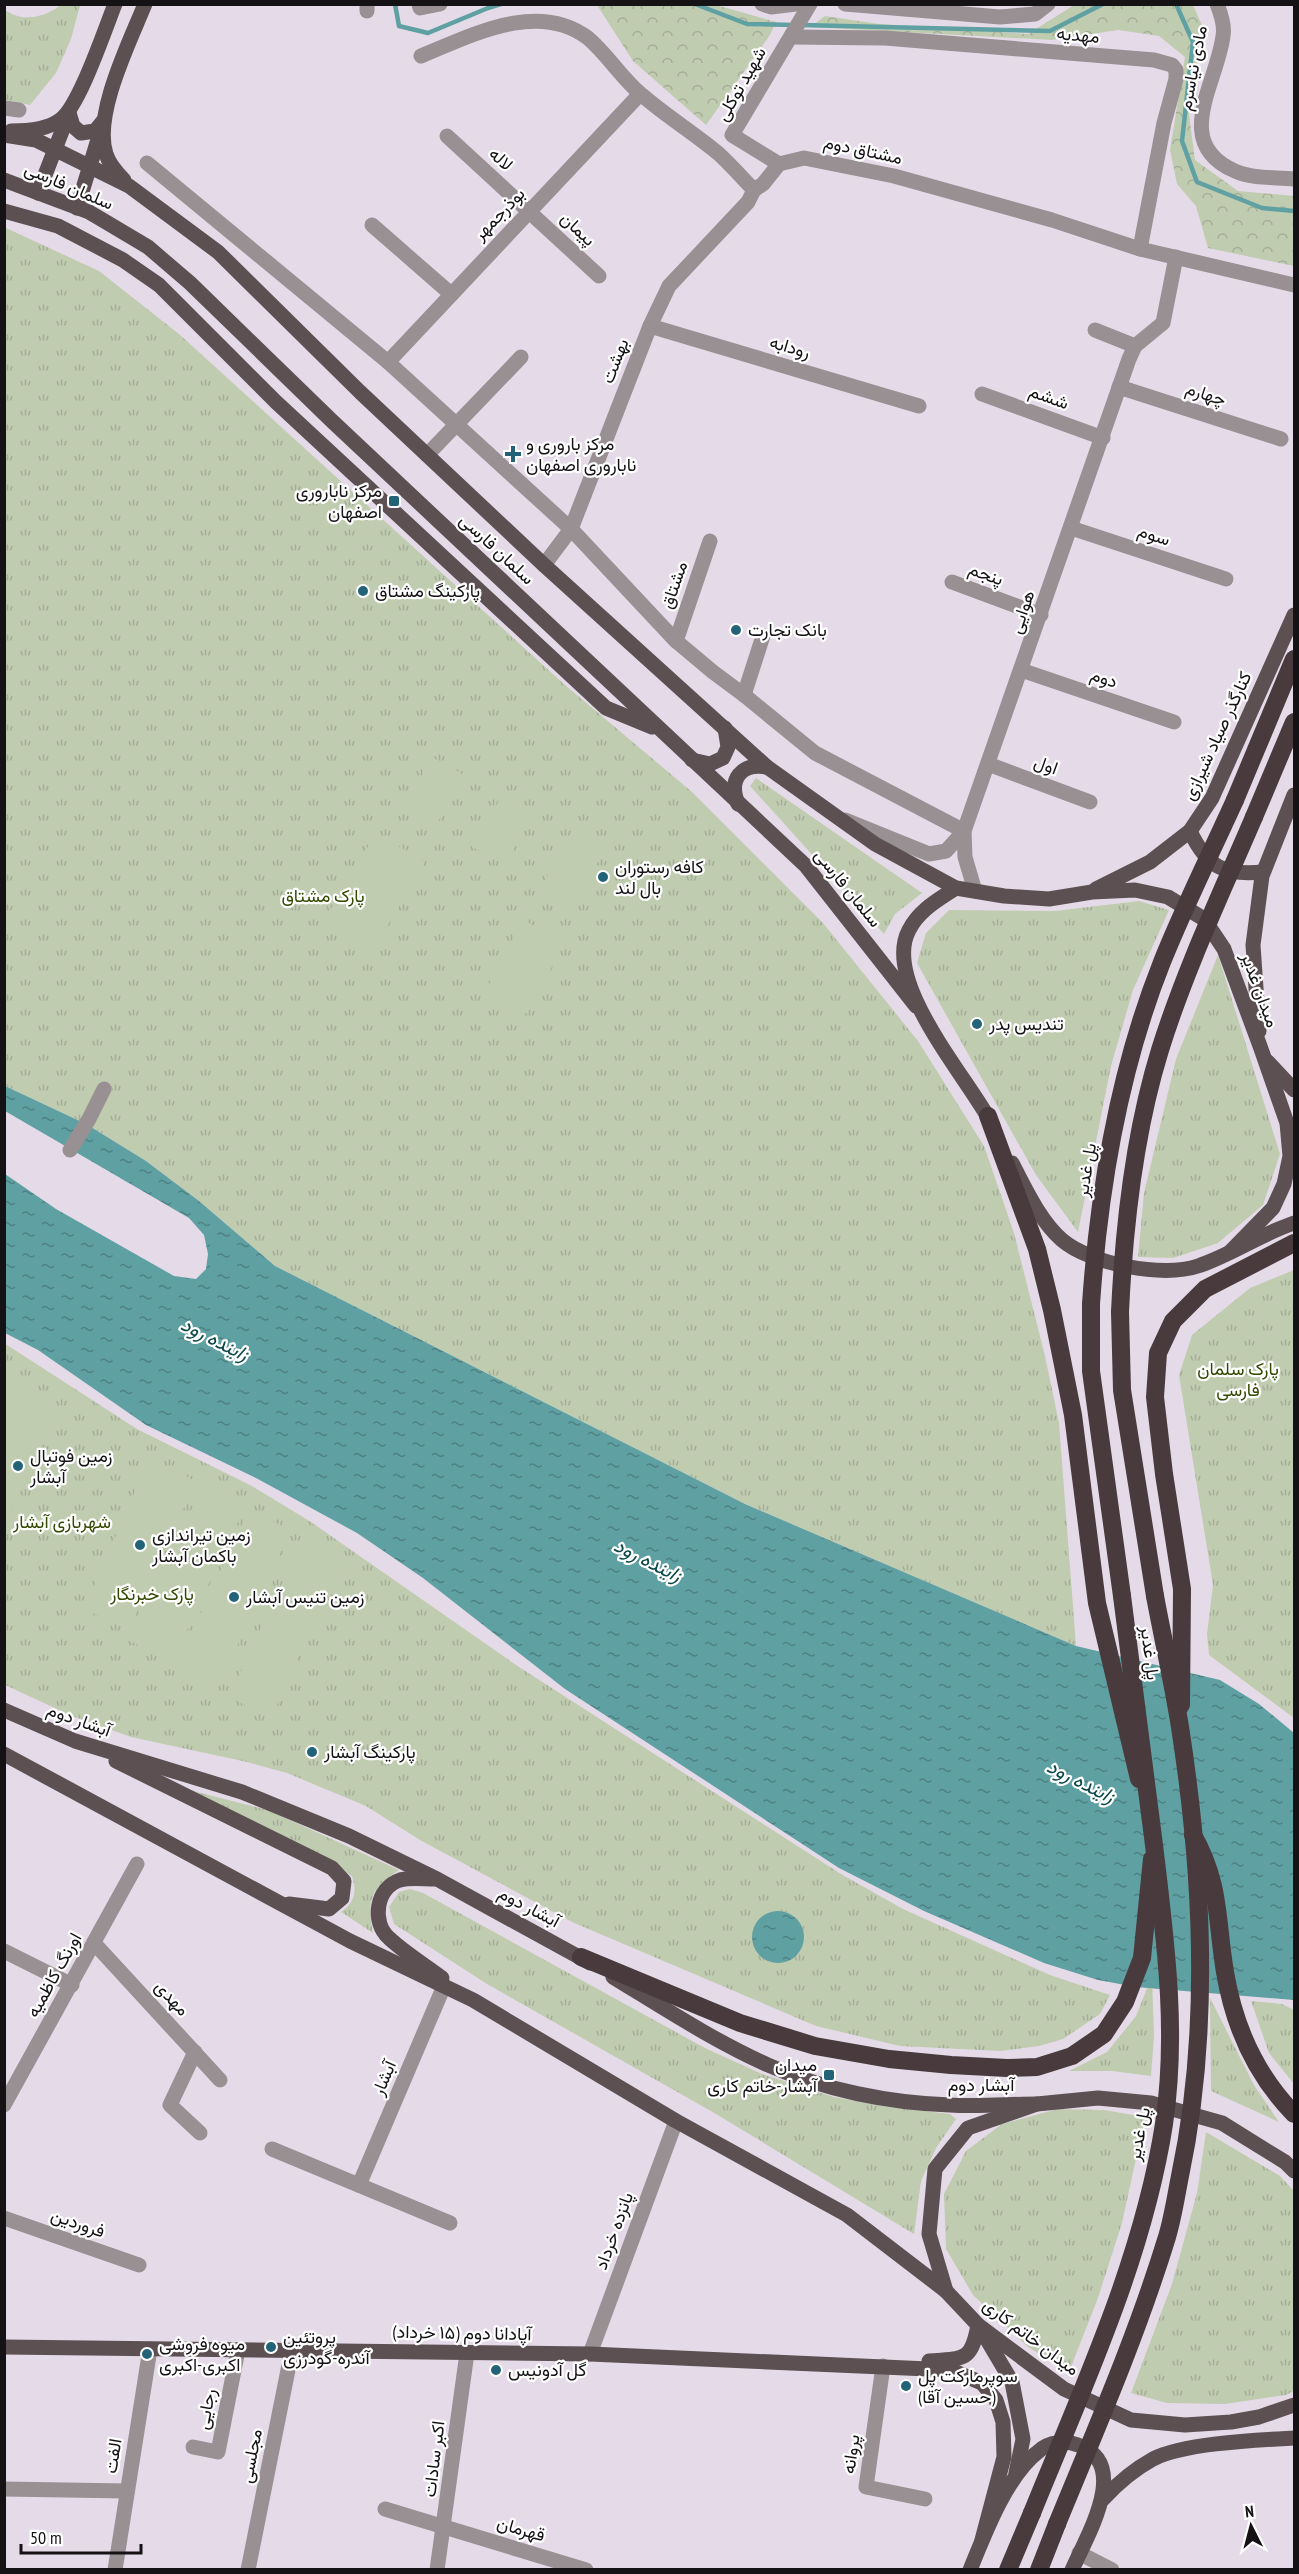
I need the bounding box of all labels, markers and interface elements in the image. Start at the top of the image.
street label: مهدیه [1056,21,1101,48]
street label: مادی نیاسرم [1173,23,1213,113]
street label: شهید توکلی [710,42,771,125]
street label: مشتاق دوم [821,130,905,170]
street label: لاله [484,142,518,175]
street label: سلمان فارسی [21,156,117,215]
street label: بوذرجمهر [467,182,529,246]
street label: پیمان [555,207,601,251]
street label: رودابه [767,330,813,363]
street label: بهشت [596,335,634,387]
street label: چهارم [1183,376,1229,412]
street label: ششم [1026,379,1072,415]
place label: مرکز باروری و ناباروری اصفهان [526,432,636,476]
marker: مرکز باروری و ناباروری اصفهان [504,445,522,463]
place label: مرکز ناباروری اصفهان [296,479,382,523]
marker: مرکز ناباروری اصفهان [387,494,401,508]
street label: سلمان فارسی [455,508,540,589]
street label: سوم [1135,519,1173,551]
street label: پنجم [965,557,1007,591]
street label: مشتاق [655,558,692,612]
place label: پارکینگ مشتاق [375,579,480,603]
marker: پارکینگ مشتاق [356,584,370,598]
street label: هوایی [1003,587,1040,637]
place label: بانک تجارت [748,618,827,641]
marker: بانک تجارت [729,623,743,637]
street label: دوم [1087,662,1121,694]
street label: کنارگذر صیاد شیرازی [1177,668,1256,804]
street label: اول [1031,750,1061,779]
street label: سلمان فارسی [810,844,887,932]
place label: کافه رستوران بال لند [615,855,704,899]
marker: کافه رستوران بال لند [596,870,610,884]
park label: پارک مشتاق [281,884,365,908]
street label: میدان غدیر [1236,948,1285,1030]
place label: تندیس پدر [988,1012,1064,1036]
marker: تندیس پدر [970,1017,984,1031]
street label: پل غدیر [1070,1141,1102,1200]
water label: زاینده رود [177,1311,254,1368]
park label: پارک سلمان فارسی [1197,1357,1279,1401]
place label: زمین فوتبال آبشار [29,1444,113,1488]
marker: زمین فوتبال آبشار [11,1459,25,1473]
park label: شهربازی آبشار [12,1510,111,1533]
place label: زمین تیراندازی باکمان آبشار [151,1523,251,1567]
water label: زاینده رود [610,1532,687,1589]
marker: زمین تیراندازی باکمان آبشار [133,1538,147,1552]
park label: پارک خبرنگار [109,1582,194,1606]
place label: زمین تنیس آبشار [245,1585,364,1608]
marker: زمین تنیس آبشار [227,1590,241,1604]
street label: پل غدیر [1135,1624,1165,1681]
street label: آبشار دوم [44,1697,116,1743]
place label: پارکینگ آبشار [323,1740,416,1764]
marker: پارکینگ آبشار [305,1745,319,1759]
water label: زاینده رود [1043,1753,1120,1810]
street label: آبشار دوم [494,1881,566,1934]
street label: اورنگ کاظمیه [21,1928,86,2021]
street label: مهدی [150,1975,195,2020]
place label: میدان آبشار-خاتم کاری [707,2053,819,2098]
street label: آبشار [366,2055,402,2100]
marker: میدان آبشار-خاتم کاری [822,2068,836,2082]
street label: آبشار دوم [948,2073,1016,2097]
street label: پل غدیر [1122,2105,1156,2164]
street label: پانزده خرداد [589,2189,639,2273]
street label: فروردین [48,2203,108,2242]
street label: میدان خاتم کاری [978,2293,1084,2381]
street label: آپادانا دوم (۱۵ خرداد) [392,2320,534,2346]
place label: پروتئین آندره-گودرزی [283,2325,371,2369]
place label: میوه فروشی اکبری-اکبری [159,2332,245,2376]
marker: پروتئین آندره-گودرزی [264,2340,278,2354]
marker: میوه فروشی اکبری-اکبری [140,2347,154,2361]
place label: گل آدونیس [508,2358,587,2381]
marker: گل آدونیس [489,2363,503,2377]
place label: سوپرمارکت پل (حسین آقا) [918,2364,1018,2408]
marker: سوپرمارکت پل (حسین آقا) [899,2379,913,2393]
street label: رجایی [190,2386,221,2431]
street label: اکبر سادات [417,2420,450,2498]
street label: مجلسی [234,2427,267,2485]
street label: پروانه [836,2433,866,2475]
street label: الفت [98,2437,127,2475]
north arrow [1221,2496,1281,2556]
text: N [1244,2501,1255,2521]
street label: قهرمان [494,2511,548,2546]
scale bar [21,2517,141,2555]
text: 50 m [30,2526,62,2549]

